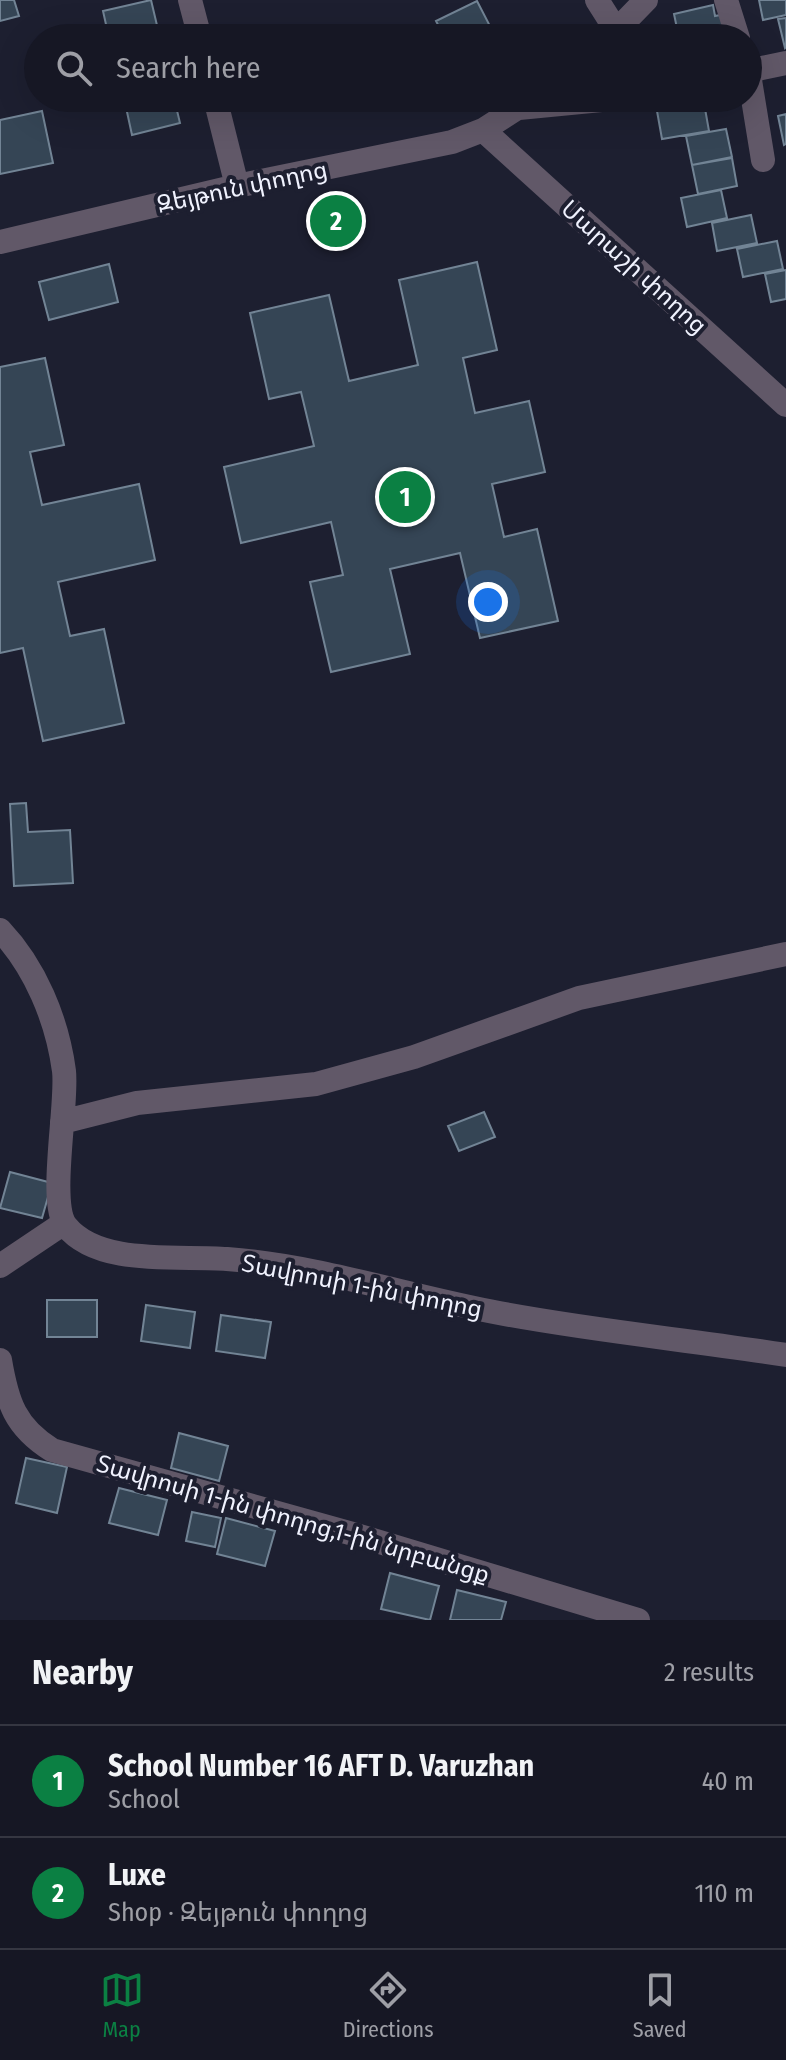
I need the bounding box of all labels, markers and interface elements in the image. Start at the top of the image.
search box [24,24,762,112]
icon: search [52,46,96,90]
text: Search here [116,50,261,86]
street label: Զեյթուն փողոց [154,155,330,219]
pin: 2 [310,191,362,251]
street label: Մարաշի փողոց [555,194,713,340]
pin: 1 [379,467,431,527]
your location [468,582,508,622]
street label: Տավրոսի 1-ին փողոց [239,1249,485,1323]
street label: Տավրոսի 1-ին փողոց,1-ին նրբանցք [93,1449,493,1589]
text: Nearby [32,1652,133,1693]
text: 2 results [664,1657,754,1688]
text: School Number 16 AFT D. Varuzhan [108,1748,534,1784]
text: 1 [53,1766,64,1797]
text: 40 m [702,1766,754,1797]
text: School [108,1784,180,1815]
text: Luxe [108,1857,166,1893]
text: 2 [52,1878,64,1909]
text: 110 m [694,1878,754,1909]
text: Shop · Զեյթուն փողոց [108,1897,368,1928]
tab: Map [100,1968,144,2043]
tab: Directions [343,1968,434,2043]
tab: Saved [633,1968,686,2043]

